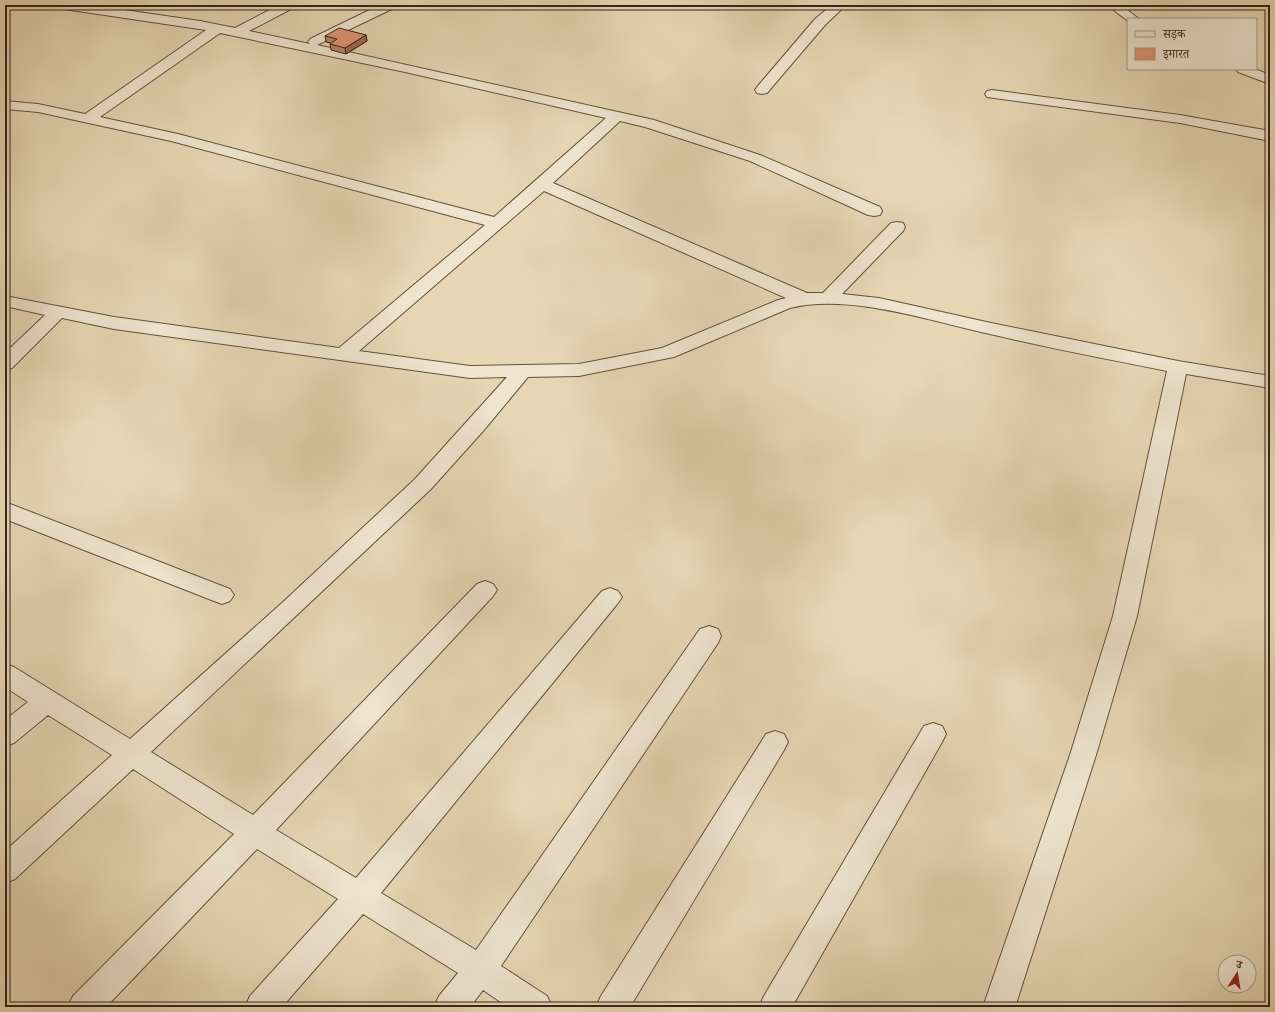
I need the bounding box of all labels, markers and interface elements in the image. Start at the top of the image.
legend [1127,18,1257,70]
text: सड़क [1162,26,1187,41]
text: इमारत [1162,46,1190,61]
north arrow [1217,954,1257,994]
text: उ [1234,957,1245,972]

